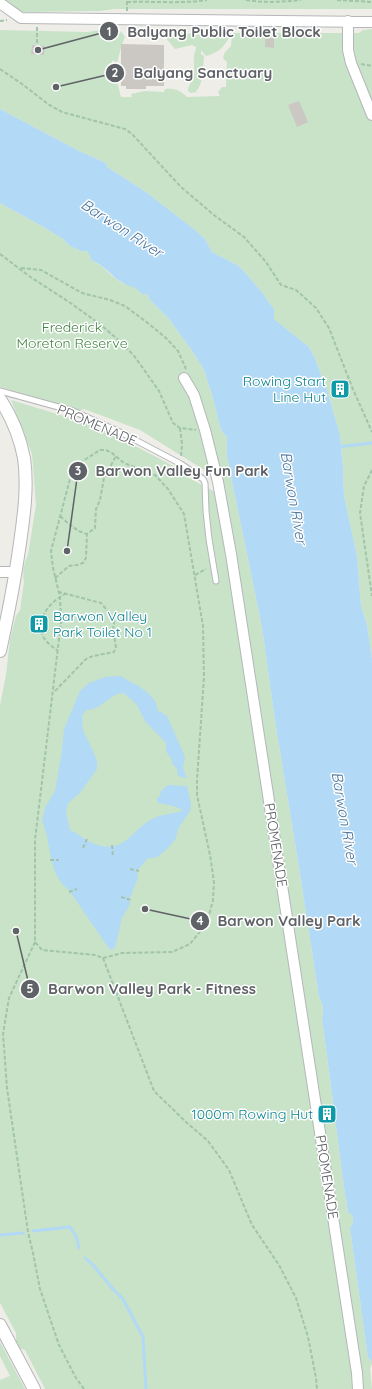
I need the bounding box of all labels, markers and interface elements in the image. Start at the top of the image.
callout: Balyang Public Toilet Block [99,18,329,45]
text: Balyang Public Toilet Block [127,22,321,41]
text: 1 [107,24,111,39]
callout: Balyang Sanctuary [105,59,280,86]
text: Balyang Sanctuary [134,63,272,82]
text: 2 [112,65,119,80]
water label: Barwon River [77,194,168,263]
park label: Frederick Moreton Reserve [16,318,128,352]
place label: Rowing Start Line Hut [243,372,326,406]
building icon: Rowing Start Line Hut [329,378,351,400]
street label: PROMENADE [54,400,140,450]
water label: Barwon River [276,450,312,548]
callout: Barwon Valley Fun Park [68,458,277,485]
text: Barwon Valley Fun Park [95,461,269,480]
text: 3 [75,463,81,478]
place label: Barwon Valley Park Toilet No 1 [53,607,152,641]
building icon: Barwon Valley Park Toilet No 1 [28,613,50,635]
water label: Barwon River [327,770,363,868]
street label: PROMENADE [260,802,292,888]
callout: Barwon Valley Park [190,907,369,934]
text: Barwon Valley Park [217,911,361,930]
text: 4 [196,913,204,928]
callout: Barwon Valley Park - Fitness [20,975,264,1002]
text: Barwon Valley Park - Fitness [48,979,256,998]
text: 5 [27,981,34,996]
building icon: 1000m Rowing Hut [316,1103,338,1125]
place label: 1000m Rowing Hut [192,1105,313,1123]
street label: PROMENADE [311,1134,343,1220]

